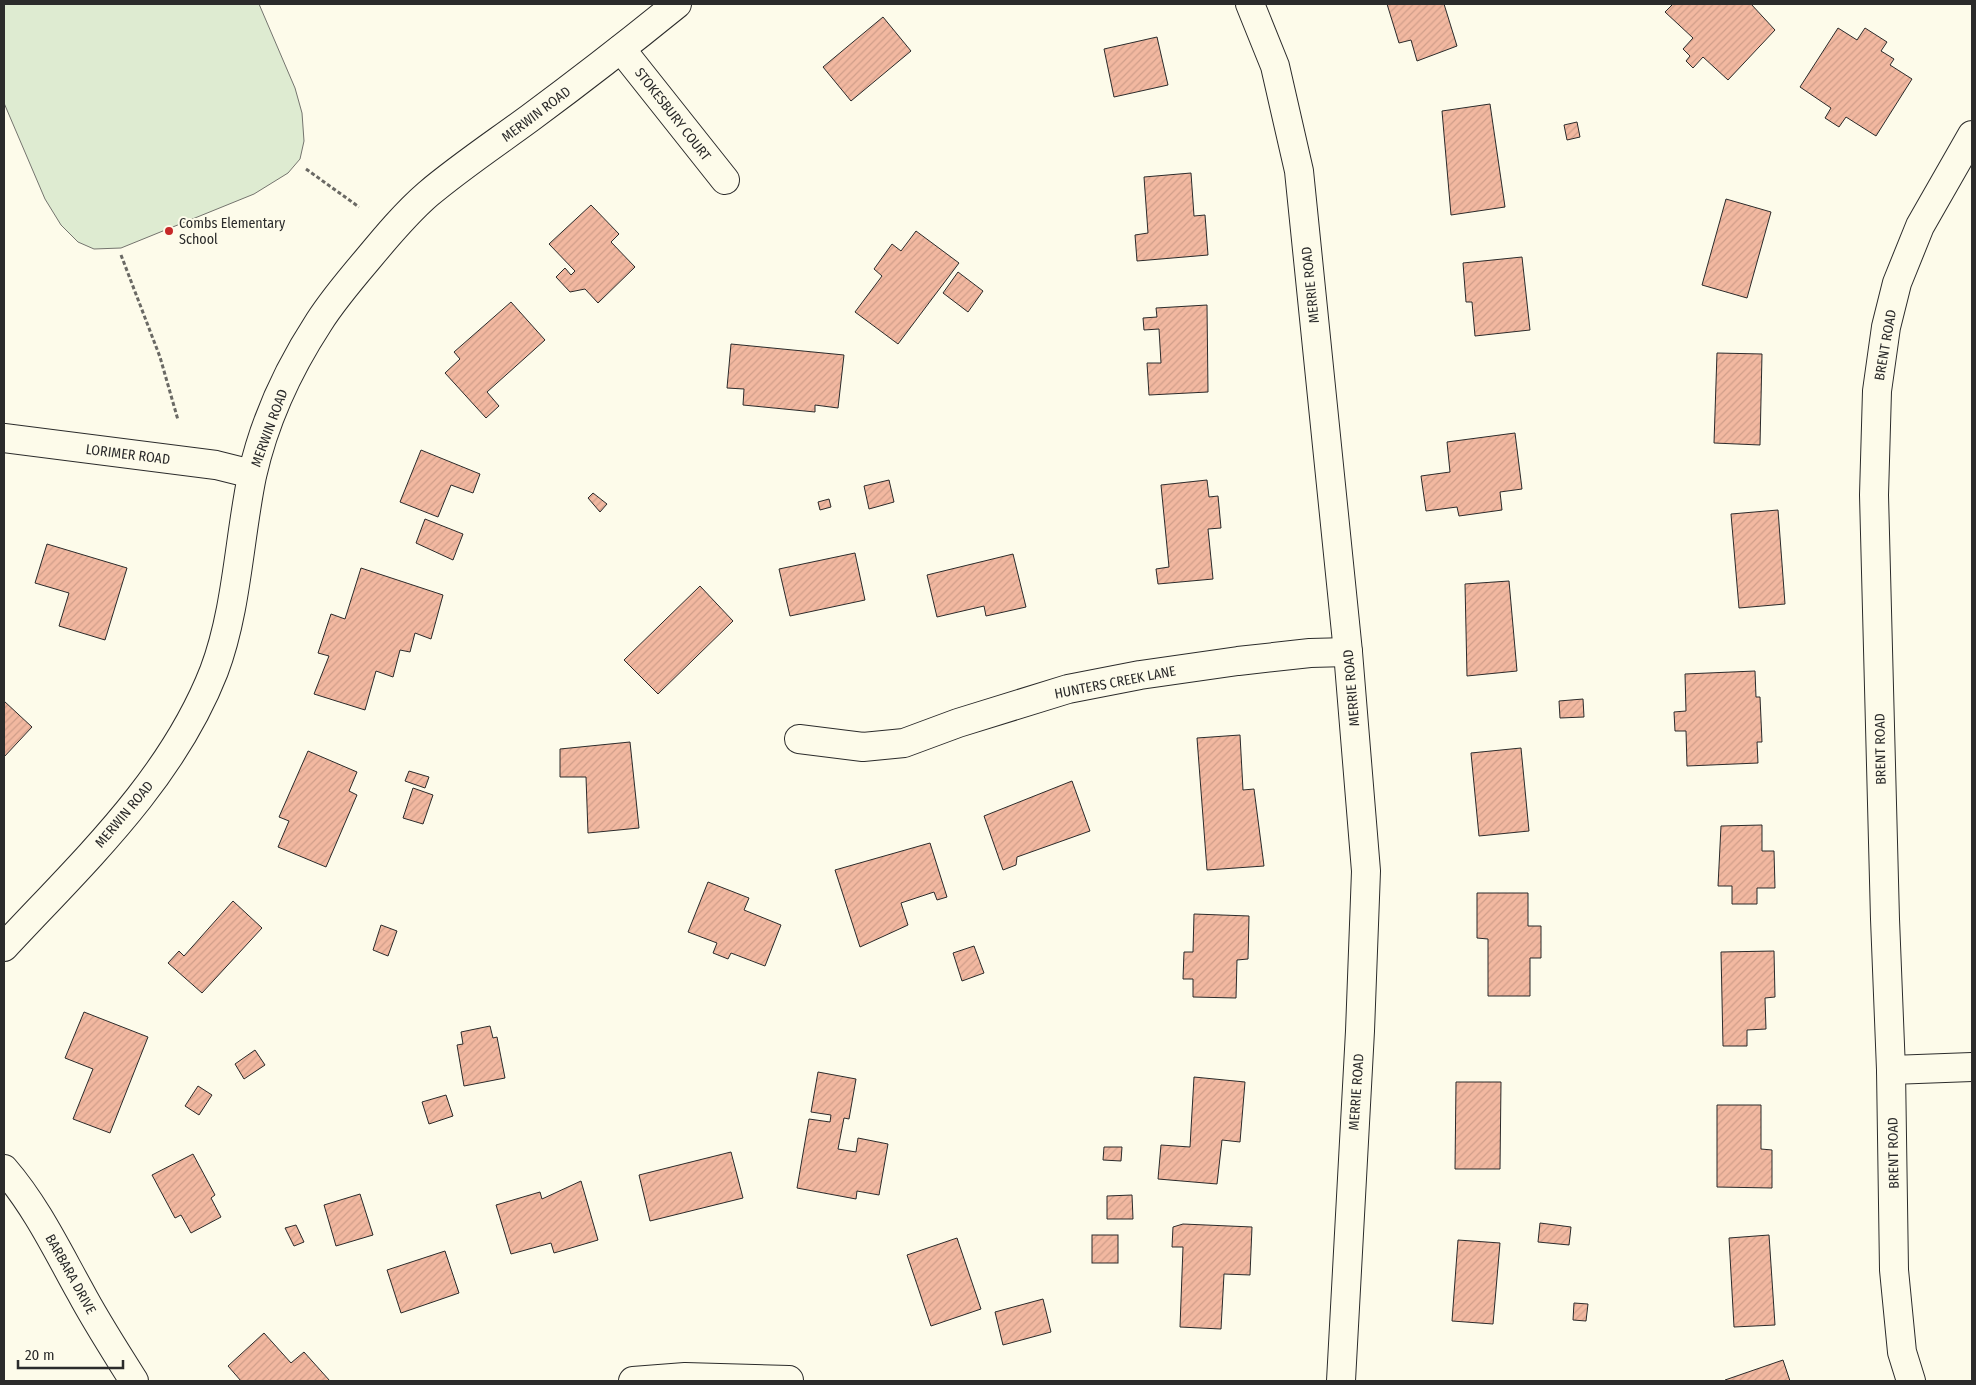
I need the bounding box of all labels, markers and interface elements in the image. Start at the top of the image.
street label: STOKESBURY COURT [631,64,714,165]
street label: MERWIN ROAD [499,83,574,146]
place label: Combs Elementary School [179,215,286,248]
marker: Combs Elementary School [163,225,175,237]
street label: MERRIE ROAD [1298,246,1323,324]
street label: BRENT ROAD [1871,308,1900,382]
street label: MERWIN ROAD [248,387,291,469]
street label: LORIMER ROAD [85,441,171,468]
street label: MERRIE ROAD [1340,649,1363,727]
street label: HUNTERS CREEK LANE [1053,662,1178,703]
street label: BRENT ROAD [1871,713,1890,785]
street label: MERWIN ROAD [92,778,157,851]
street label: MERRIE ROAD [1345,1053,1368,1131]
street label: BRENT ROAD [1884,1117,1903,1189]
street label: BARBARA DRIVE [42,1231,100,1318]
scale bar [18,1338,122,1370]
text: 20 m [25,1346,55,1364]

